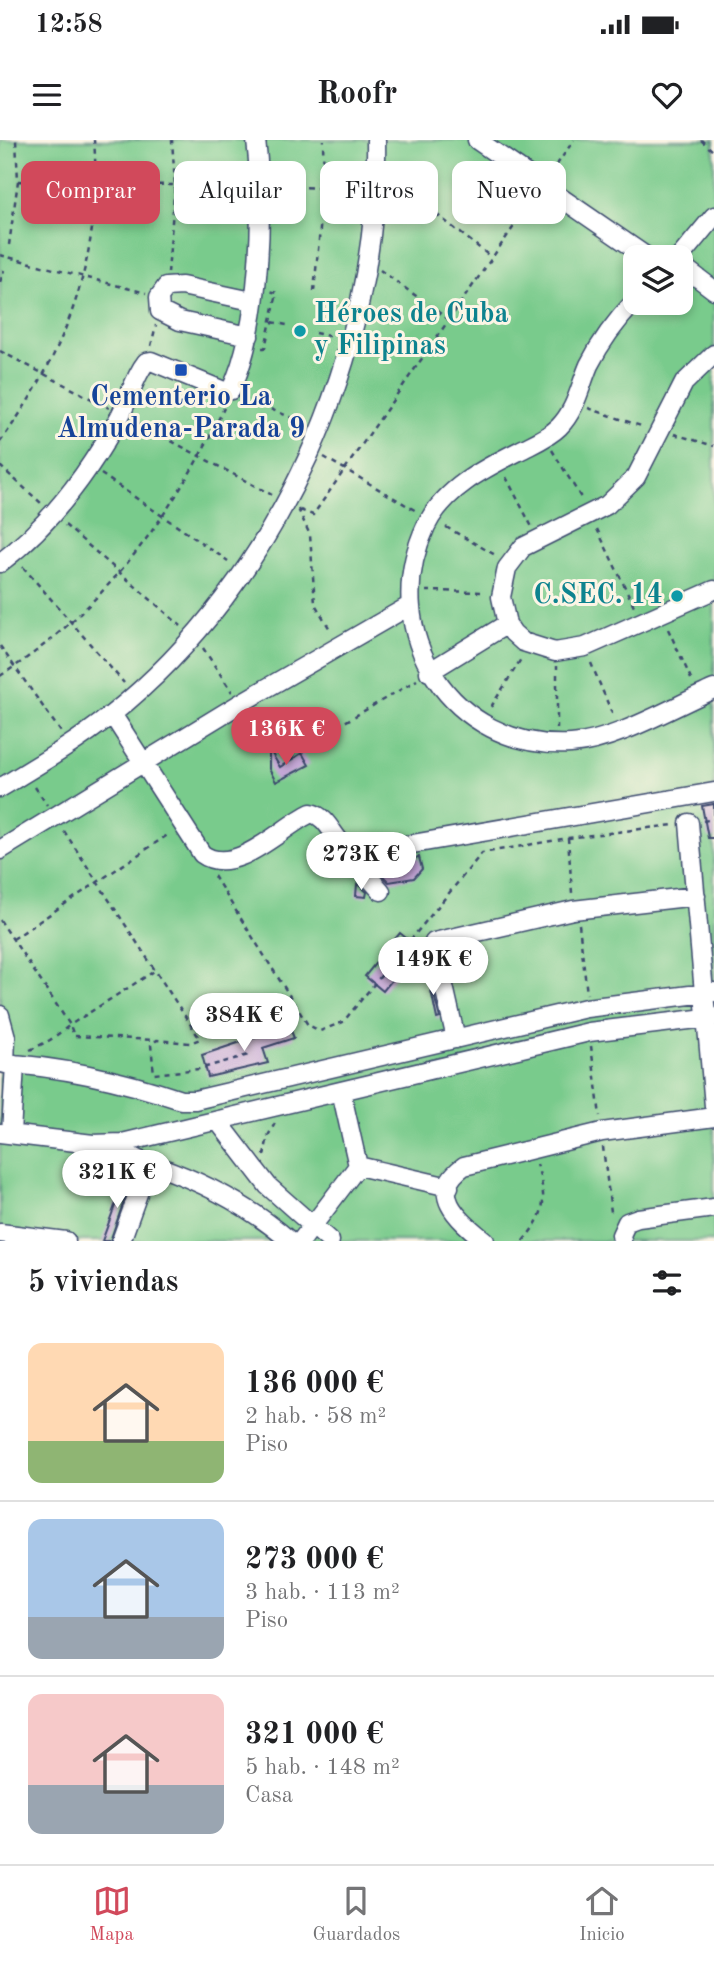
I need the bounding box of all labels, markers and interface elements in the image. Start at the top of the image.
text: 12:58 [35,12,103,38]
icon: menu [28,76,66,114]
icon: heart [648,76,686,114]
text: Roofr [317,79,397,111]
chip: Comprar [21,161,160,224]
chip: Alquilar [174,161,306,224]
chip: Filtros [320,161,438,224]
chip: Nuevo [452,161,566,224]
map controls [623,245,693,315]
button: layers [623,245,693,315]
place label: Héroes de Cuba y Filipinas [314,301,509,361]
marker: Héroes de Cuba y Filipinas [292,323,308,339]
marker: Cementerio La Almudena-Parada 9 [173,362,189,378]
place label: Cementerio La Almudena-Parada 9 [57,384,305,444]
place label: C.SEC. 14 [533,582,663,610]
marker: C.SEC. 14 [669,588,685,604]
pin: 136K € [229,708,343,767]
text: 136K € [247,718,325,741]
pin: 273K € [304,832,418,892]
text: 273K € [322,843,400,866]
pin: 149K € [376,938,490,997]
text: 149K € [394,948,472,971]
pin: 384K € [187,993,301,1053]
text: 384K € [205,1004,283,1027]
pin: 321K € [60,1150,174,1210]
text: 321K € [78,1161,156,1184]
icon: filters [648,1264,686,1302]
text: 5 viviendas [28,1268,178,1298]
text: 136 000 € [245,1369,384,1399]
icon: home [84,1371,168,1455]
text: 2 hab. · 58 m² [245,1405,386,1428]
text: Piso [245,1433,288,1456]
text: 273 000 € [245,1545,384,1575]
icon: home [84,1547,168,1631]
text: 3 hab. · 113 m² [245,1581,400,1604]
text: Piso [245,1609,288,1632]
text: 321 000 € [245,1720,384,1750]
icon: home [84,1722,168,1806]
text: 5 hab. · 148 m² [245,1756,400,1779]
text: Casa [245,1784,293,1807]
tab: Mapa [89,1882,134,1947]
tab: Guardados [312,1882,400,1947]
tab: Inicio [579,1882,625,1947]

